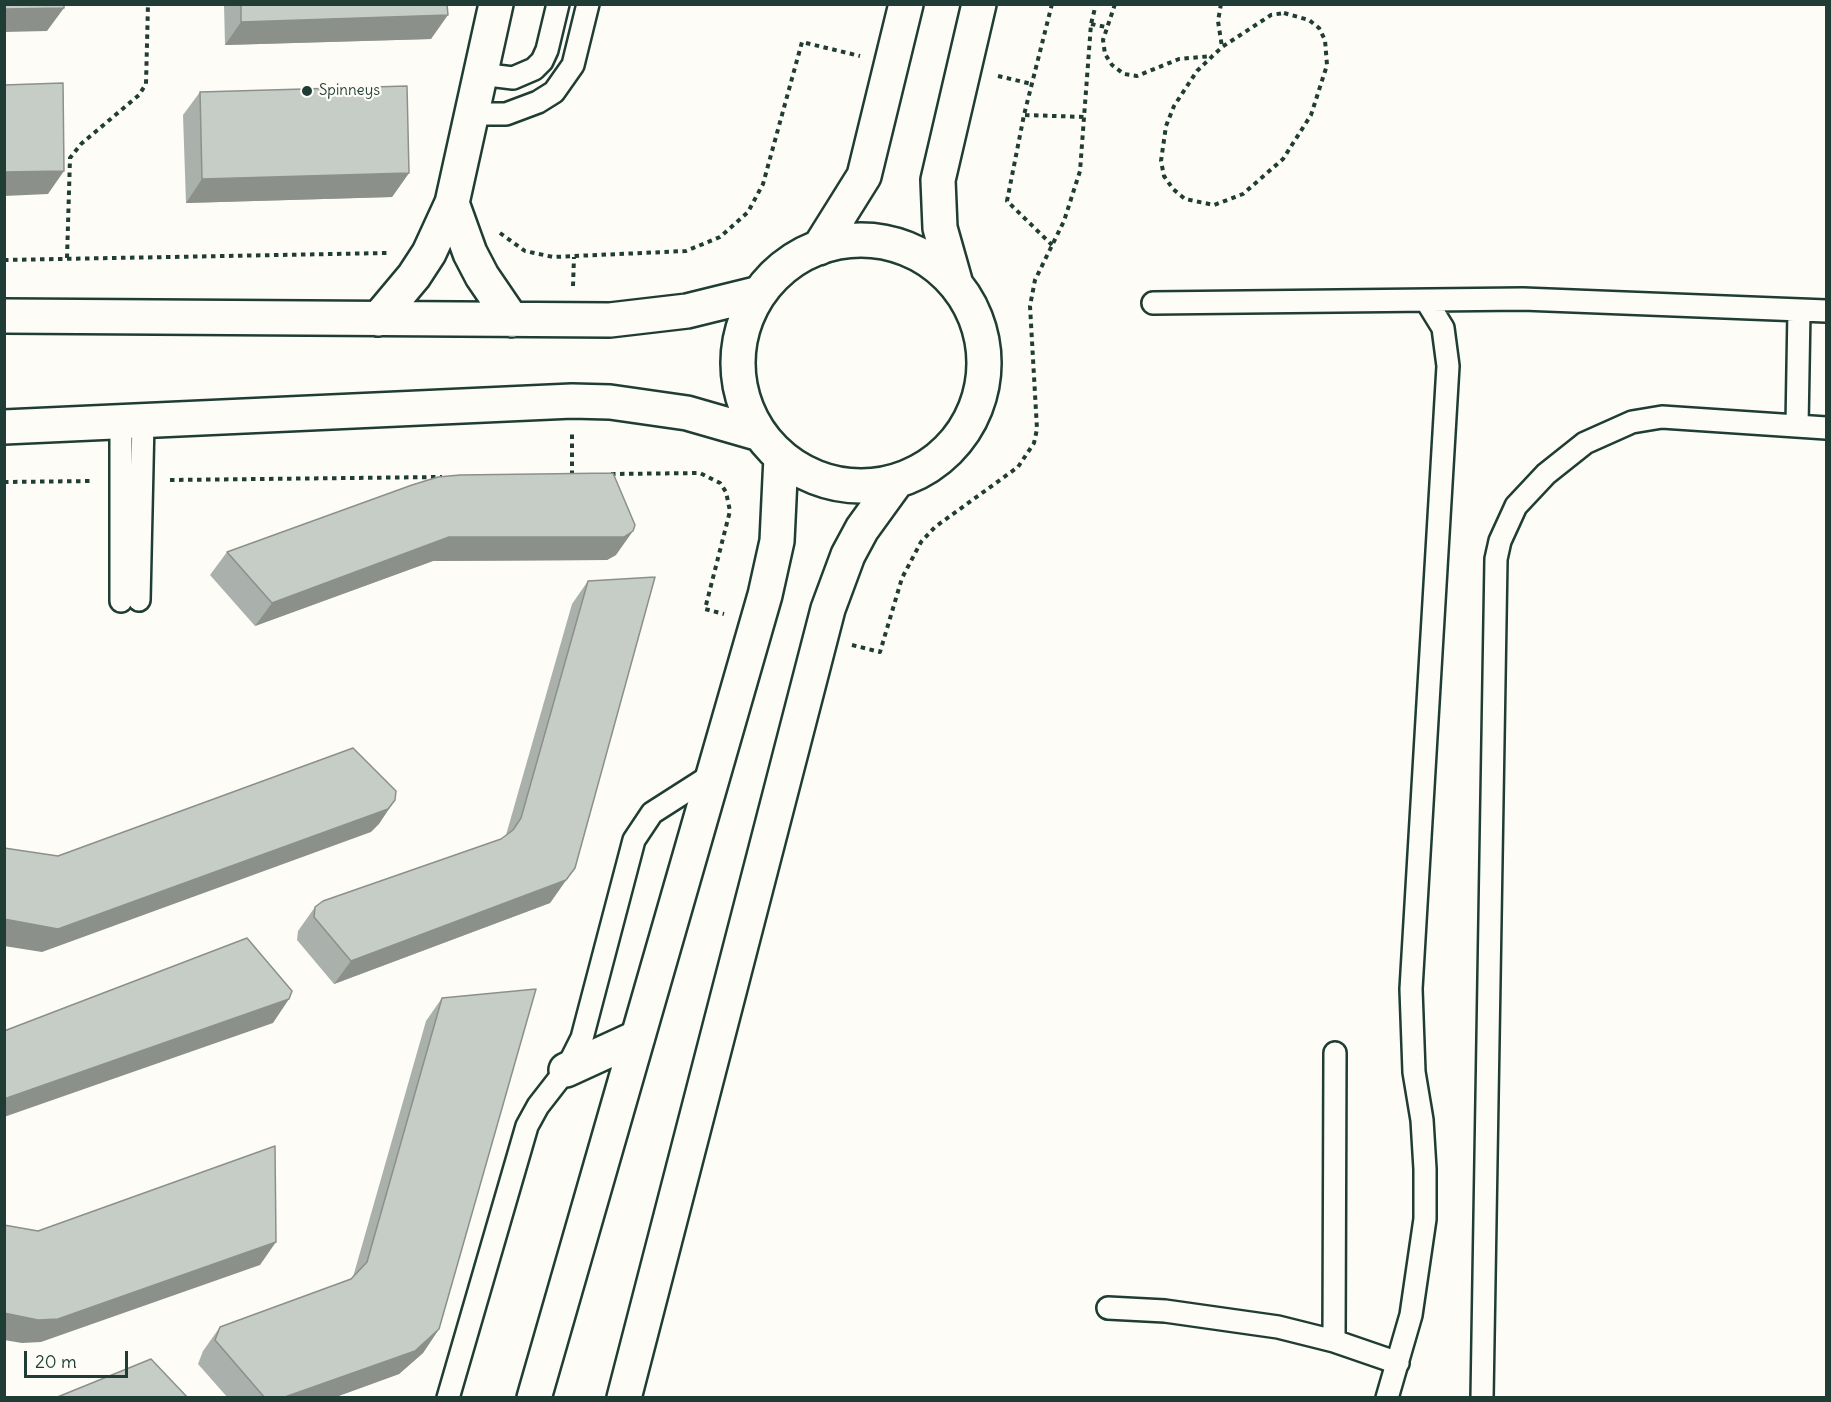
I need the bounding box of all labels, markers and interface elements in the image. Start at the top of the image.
place label: Spinneys [319,82,380,100]
marker: Spinneys [300,84,314,98]
scale bar [27,1339,130,1377]
text: 20 m [35,1350,77,1373]

